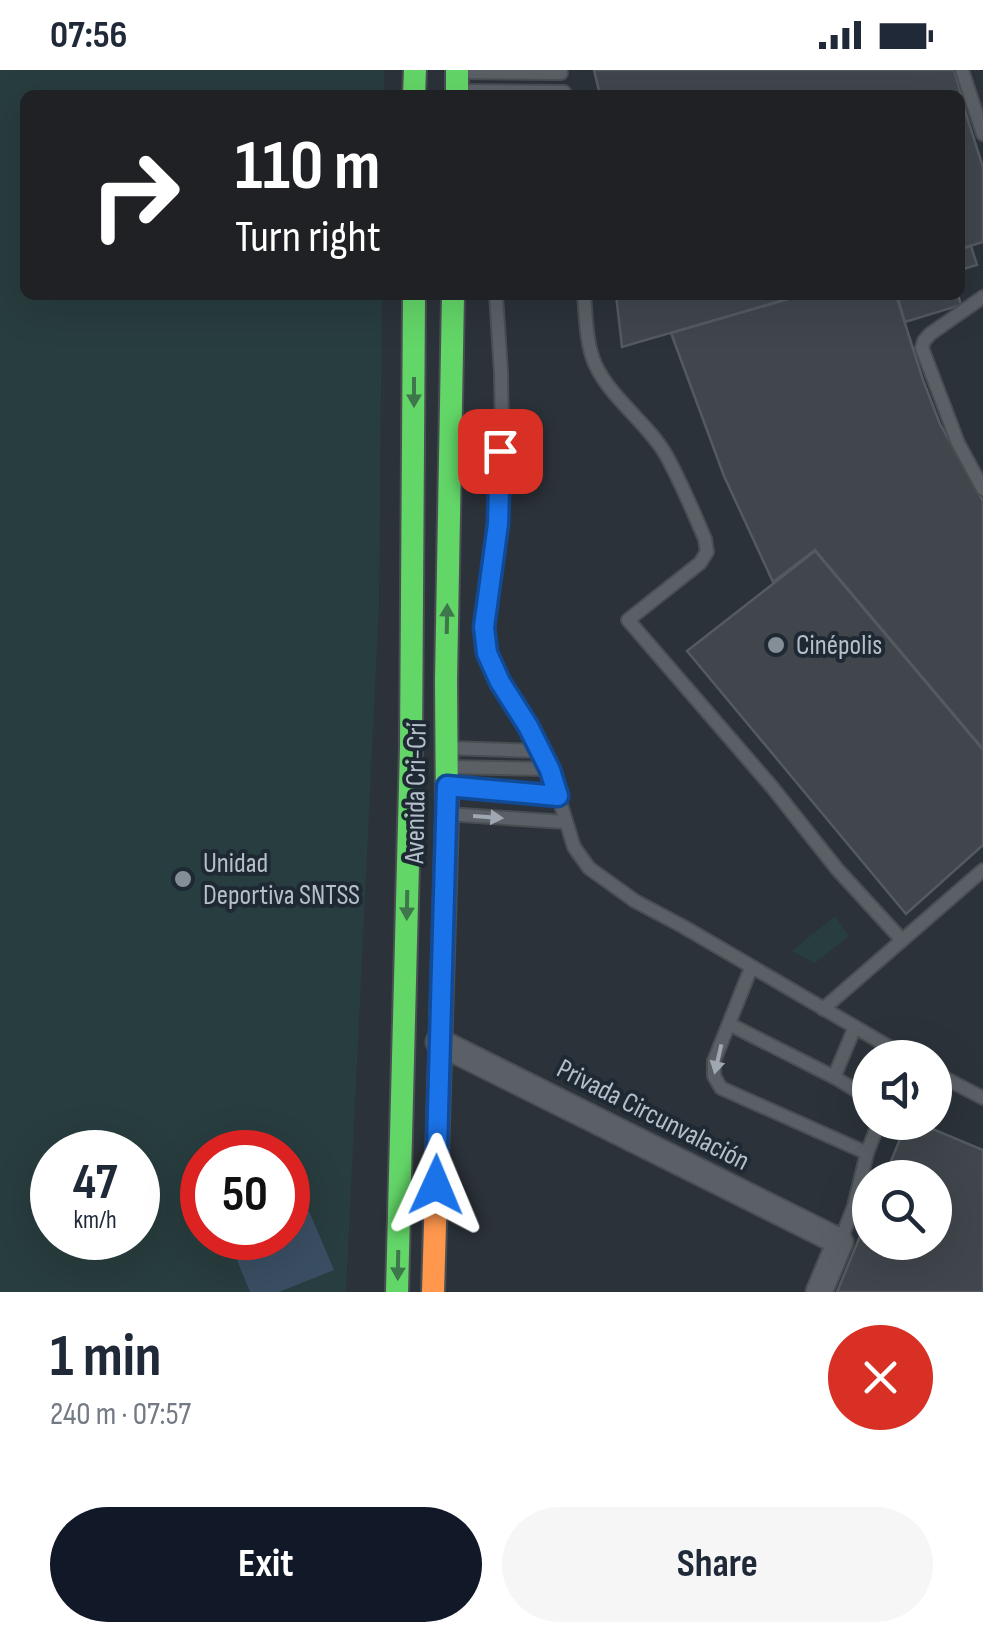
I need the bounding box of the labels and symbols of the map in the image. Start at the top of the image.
one-way arrow [406,377,422,409]
pin [458,409,543,494]
one-way arrow [440,602,456,634]
place label: Cinépolis [796,629,882,662]
marker: Cinépolis [765,634,787,656]
street label: Avenida Cri-Crí [398,721,434,865]
one-way arrow [472,809,504,825]
place label: Unidad Deportiva SNTSS [203,847,360,912]
marker: Unidad Deportiva SNTSS [172,868,194,890]
one-way arrow [399,889,415,921]
one-way arrow [710,1044,725,1075]
street label: Privada Circunvalación [551,1052,755,1178]
speed limit sign: 50 [180,1130,310,1260]
position arrow [384,1133,488,1237]
one-way arrow [390,1249,406,1281]

